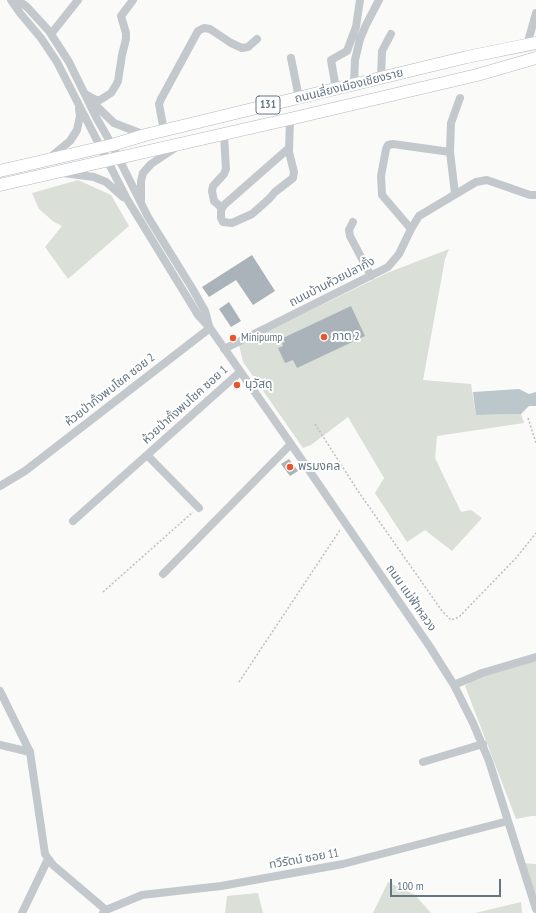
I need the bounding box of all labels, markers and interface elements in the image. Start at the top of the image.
street label: ถนนเลี่ยงเมืองเชียงราย [293,66,405,106]
road number: 131 [256,96,280,114]
street label: ถนนบ้านห้วยปลากั้ง [287,254,377,310]
place label: ภาต 2 [332,330,360,344]
place label: Minipump [241,331,283,345]
marker: ภาต 2 [319,332,329,342]
marker: Minipump [228,333,238,343]
street label: ห้วยป่ากั้งพบโชค ซอย 2 [62,350,158,430]
street label: ห้วยป่ากั้งพบโชค ซอย 1 [139,363,231,447]
place label: นุวัสดุ [245,378,273,392]
marker: นุวัสดุ [232,380,242,390]
place label: พรมงคล [298,460,340,474]
marker: พรมงคล [285,462,295,472]
street label: ถนน แม่ฟ้าหลวง [383,562,439,634]
street label: ทวีรัตน์ ซอย 11 [268,846,340,872]
scale bar [392,871,503,897]
text: 100 m [397,878,424,893]

